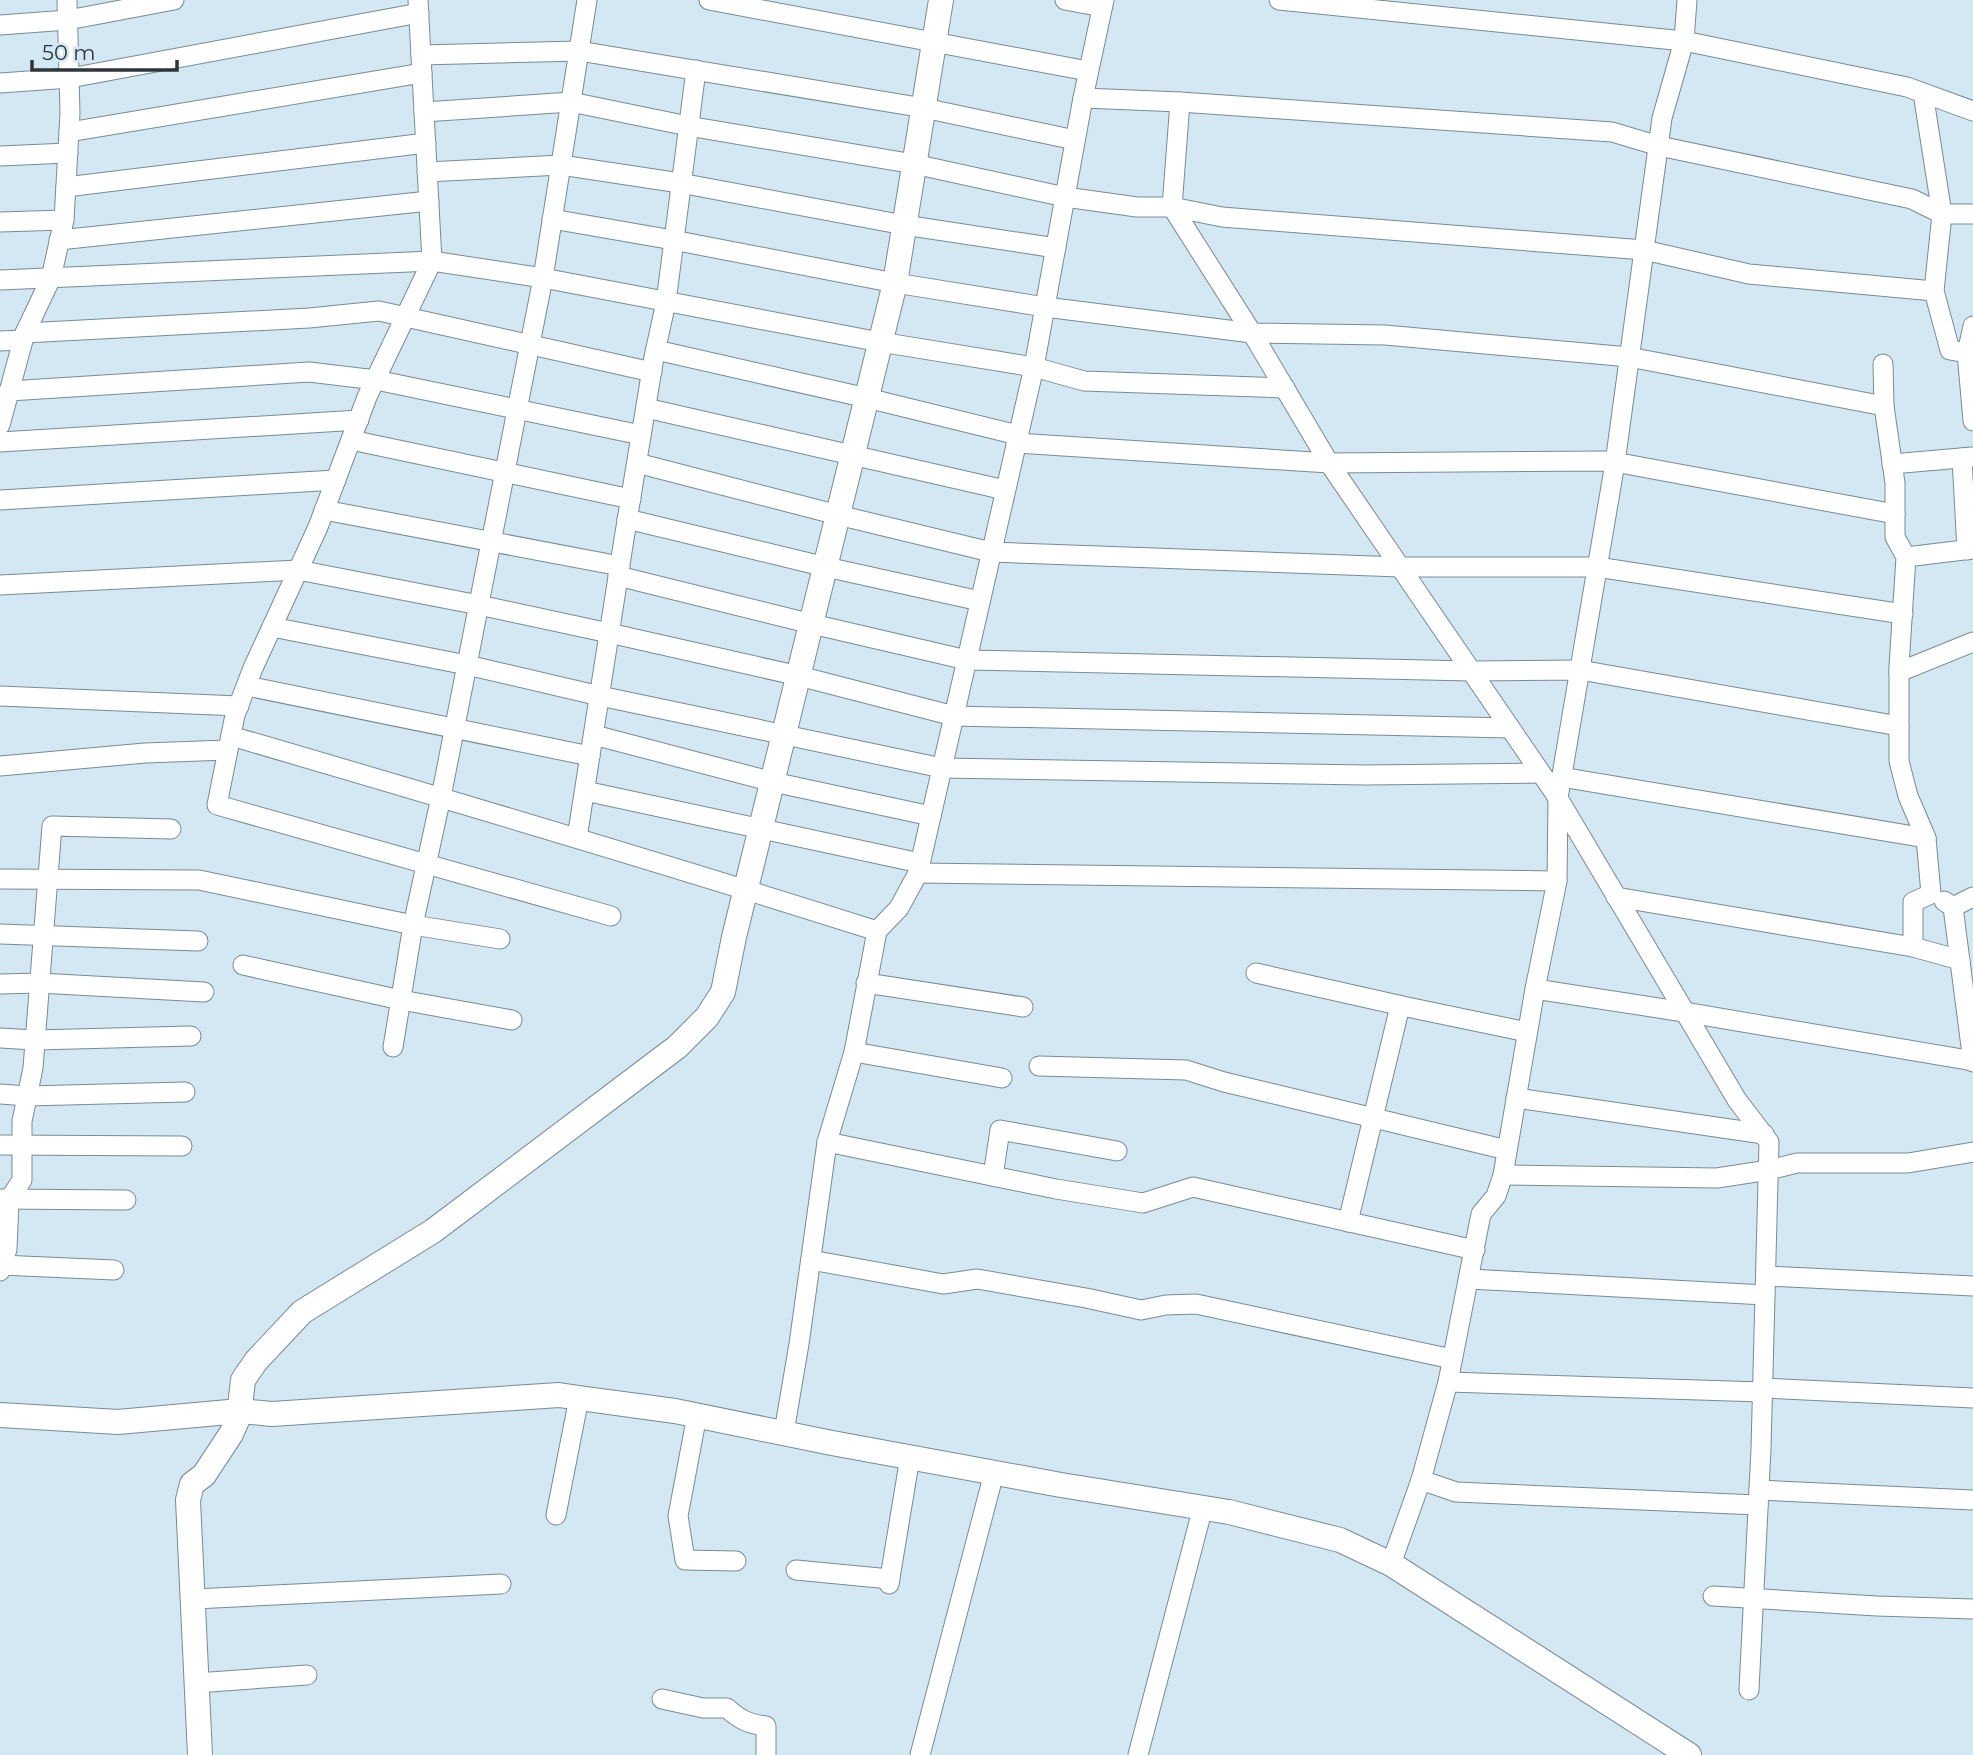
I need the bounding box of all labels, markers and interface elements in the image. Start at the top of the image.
scale bar [32,28,177,72]
text: 50 m [42,40,96,65]

